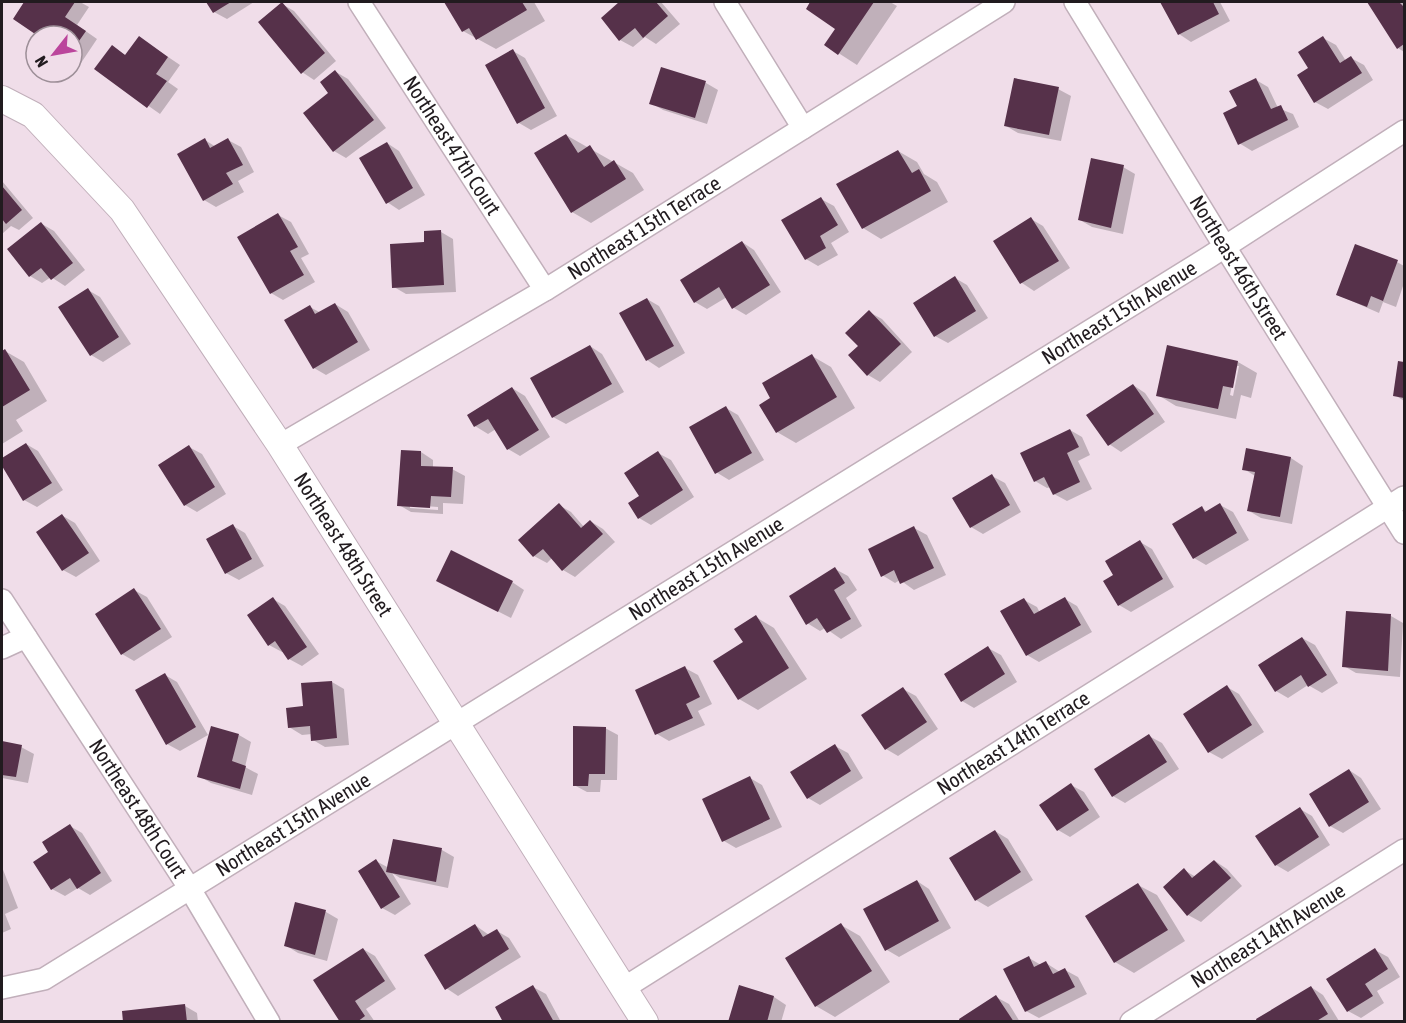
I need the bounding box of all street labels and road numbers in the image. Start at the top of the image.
street label: Northeast 47th Court [399,71,506,219]
street label: Northeast 15th Terrace [563,170,724,284]
street label: Northeast 46th Street [1185,191,1293,344]
street label: Northeast 15th Avenue [1037,255,1200,369]
street label: Northeast 48th Street [289,468,398,620]
street label: Northeast 15th Avenue [624,511,787,625]
street label: Northeast 14th Terrace [932,685,1093,799]
street label: Northeast 48th Court [85,734,192,882]
street label: Northeast 15th Avenue [211,767,374,881]
street label: Northeast 14th Avenue [1186,877,1349,992]

